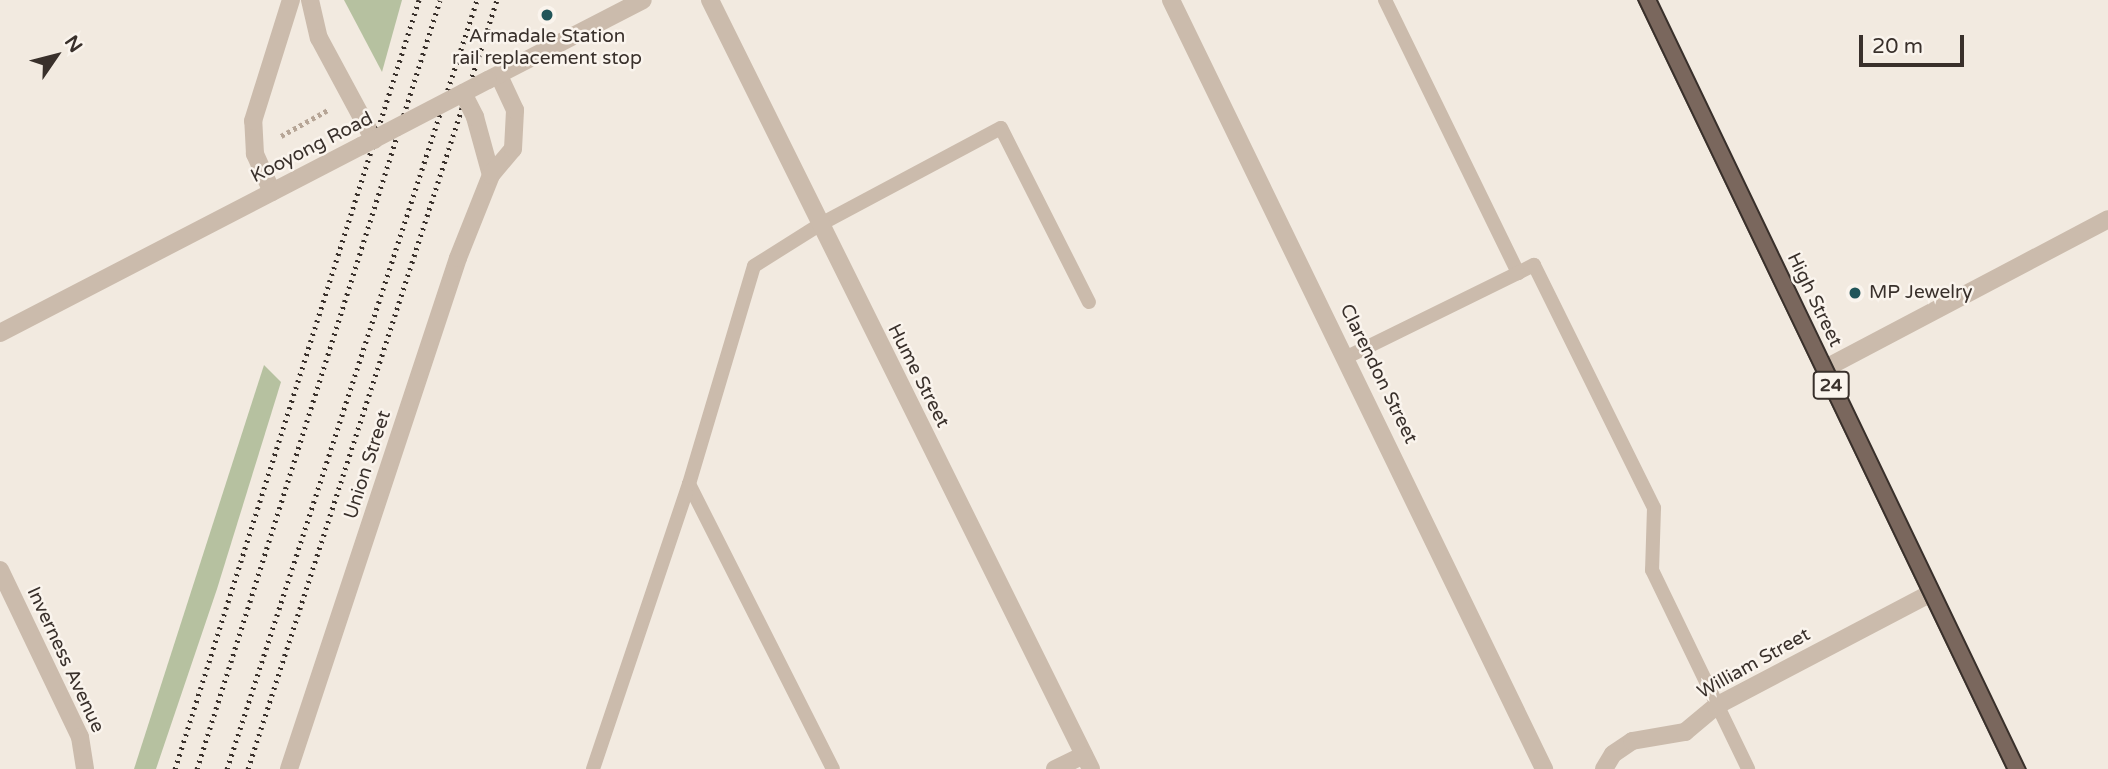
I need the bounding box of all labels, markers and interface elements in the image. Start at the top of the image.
marker: Armadale Station rail replacement stop [539,7,555,23]
north arrow [21,21,91,91]
scale bar [1863,21,1968,65]
place label: Armadale Station rail replacement stop [452,26,642,70]
text: N [60,31,87,57]
text: 20 m [1872,34,1923,59]
street label: Kooyong Road [247,108,377,188]
street label: High Street [1781,249,1847,351]
place label: MP Jewelry [1869,282,1972,304]
marker: MP Jewelry [1847,285,1863,301]
street label: Clarendon Street [1334,301,1422,447]
street label: Hume Street [882,320,954,432]
road number: 24 [1812,370,1850,400]
street label: Union Street [340,408,396,522]
street label: Inverness Avenue [21,584,109,736]
street label: William Street [1694,624,1814,704]

